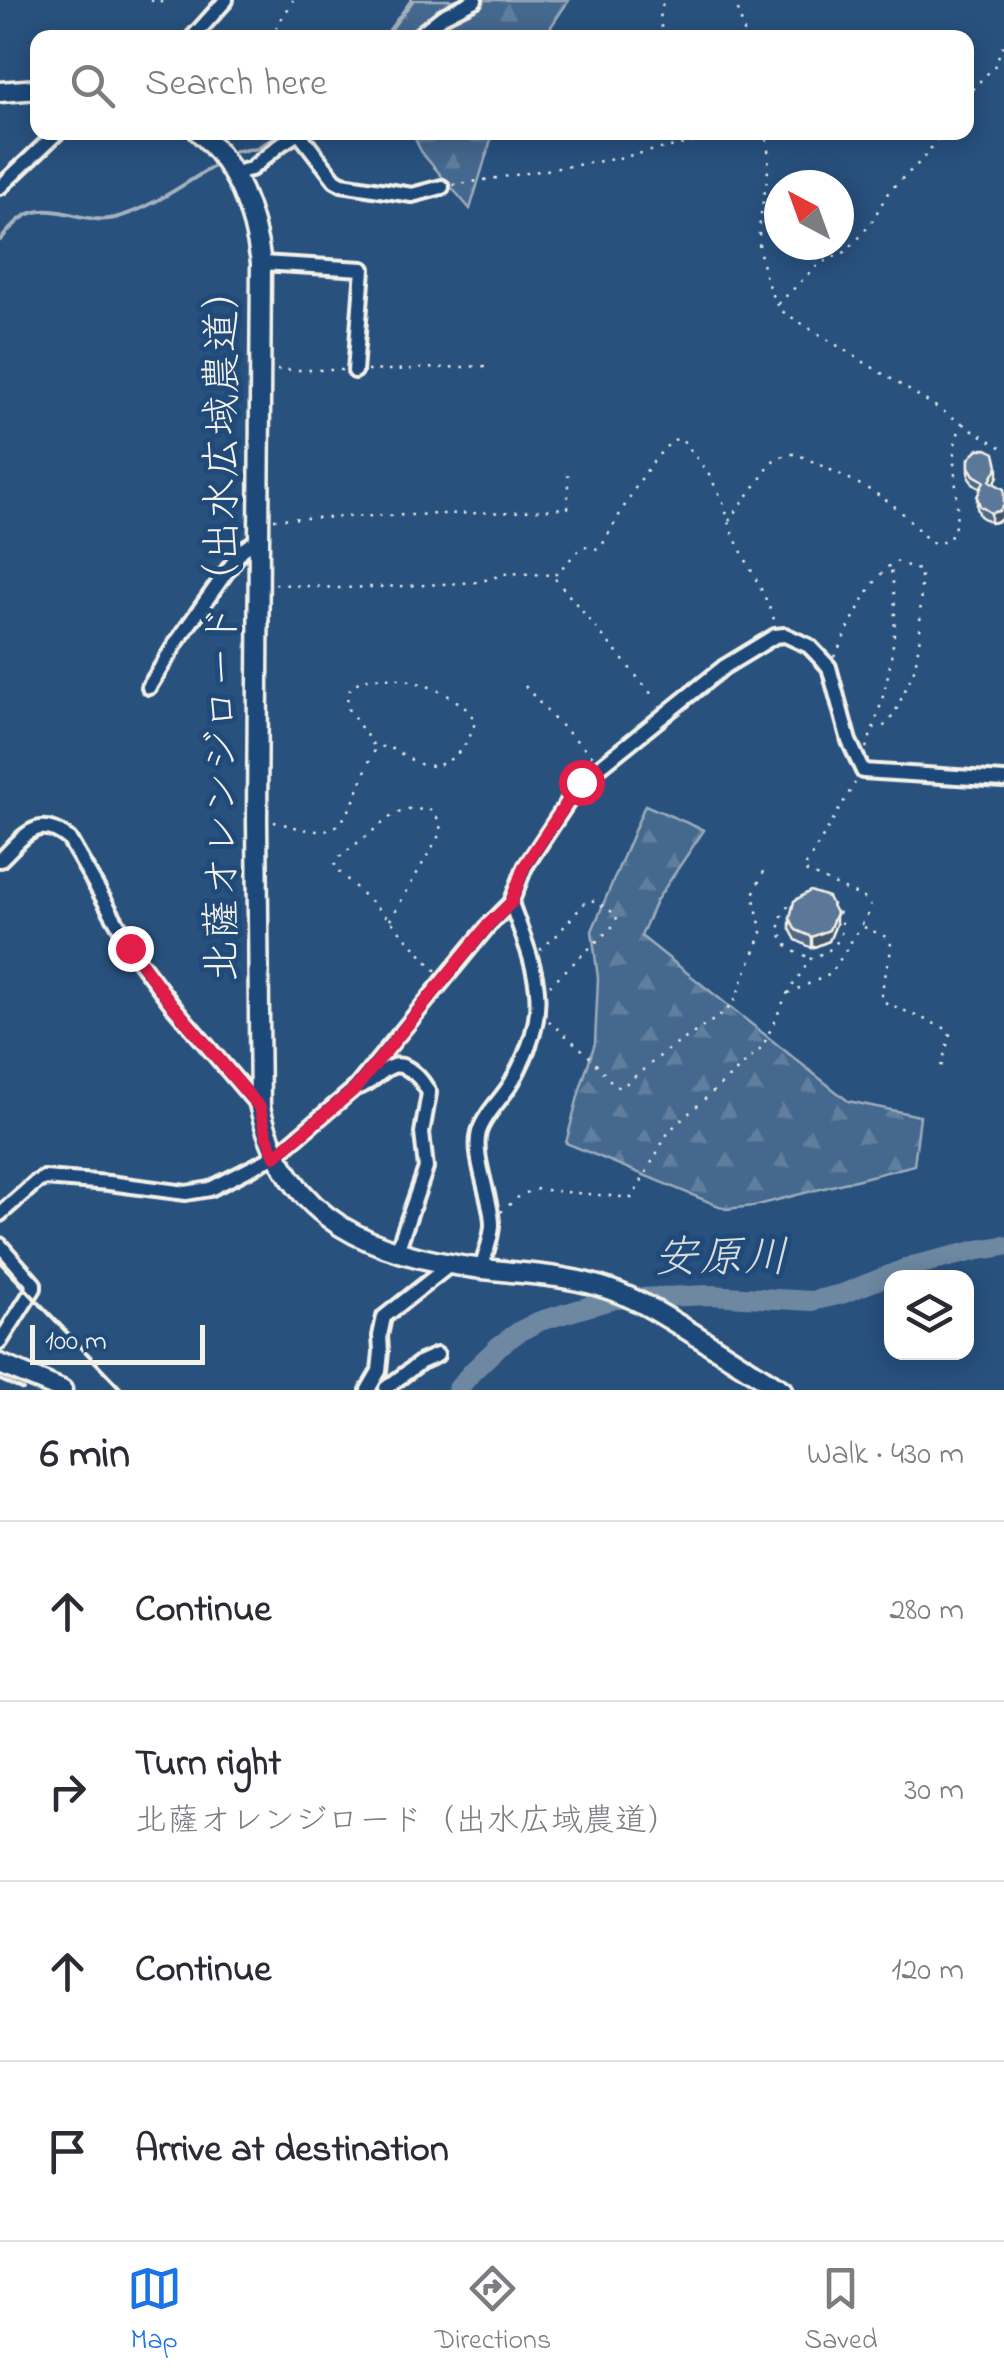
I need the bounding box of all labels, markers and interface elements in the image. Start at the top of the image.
search box [30,30,974,140]
text: Search here [145,57,327,113]
icon: search [65,58,120,113]
north arrow [764,170,854,260]
street label: 北薩オレンジロード（出水広域農道） [194,268,255,982]
route start [559,760,605,806]
route end [108,926,154,972]
water label: 安原川 [653,1227,789,1293]
map controls [884,1270,974,1360]
button: layers [884,1270,974,1360]
scale bar [30,1320,205,1364]
text: 100 m [45,1322,107,1363]
text: 6 min [40,1425,130,1486]
text: Walk · 430 m [807,1432,964,1479]
text: Continue [135,1583,271,1639]
icon: ahead [40,1584,95,1639]
text: 280 m [889,1588,964,1635]
text: Turn right [135,1737,281,1793]
icon: right [40,1764,95,1819]
text: 30 m [904,1768,964,1815]
text: 北薩オレンジロード（出水広域農道） [135,1799,679,1846]
text: Continue [135,1943,271,1999]
icon: ahead [40,1944,95,1999]
text: 120 m [891,1948,964,1995]
text: Arrive at destination [135,2123,449,2179]
icon: arrive [40,2124,95,2179]
tab: Map [127,2261,182,2362]
tab: Directions [435,2261,551,2362]
tab: Saved [804,2261,877,2362]

